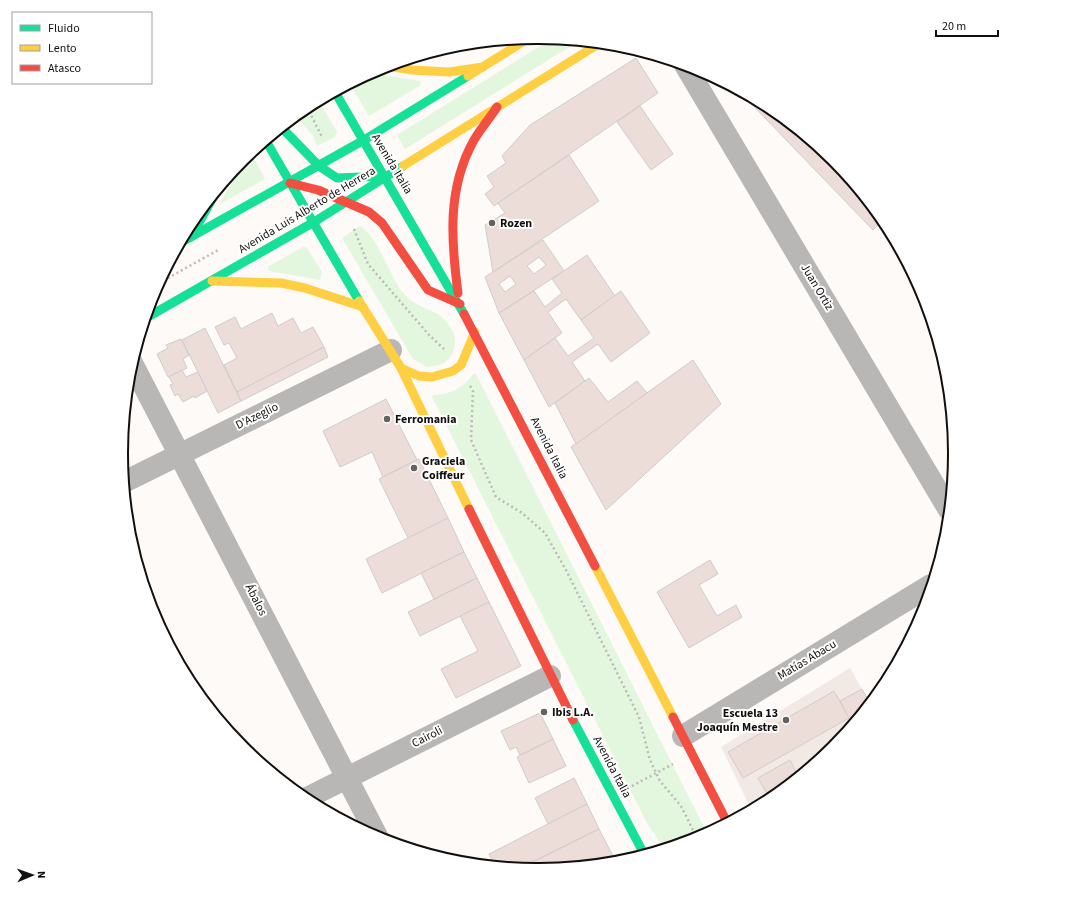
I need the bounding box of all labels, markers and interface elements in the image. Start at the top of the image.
legend [12,12,152,84]
scale bar [936,12,998,38]
text: 20 m [942,18,966,35]
text: Fluido [48,20,80,37]
text: Lento [48,40,77,57]
text: Atasco [48,60,81,77]
street label: Avenida Italia [367,131,417,197]
street label: Avenida Luis Alberto de Herrera [235,162,379,258]
place label: Rozen [500,215,532,232]
marker: Rozen [487,218,497,228]
street label: Juan Ortiz [796,261,838,313]
street label: D'Azeglio [233,398,281,434]
place label: Ferromania [395,411,457,428]
marker: Ferromania [382,414,392,424]
street label: Avenida Italia [526,414,572,482]
place label: Graciela Coiffeur [422,453,465,484]
marker: Graciela Coiffeur [409,463,419,473]
street label: Ábalos [241,581,271,619]
street label: Matías Abacu [774,636,840,684]
place label: Ibis L.A. [552,704,594,721]
place label: Escuela 13 Joaquín Mestre [697,705,778,736]
marker: Ibis L.A. [539,707,549,717]
marker: Escuela 13 Joaquín Mestre [781,715,791,725]
street label: Cairoli [409,722,445,752]
street label: Avenida Italia [589,733,635,801]
north arrow [12,855,52,895]
text: N [34,871,49,879]

